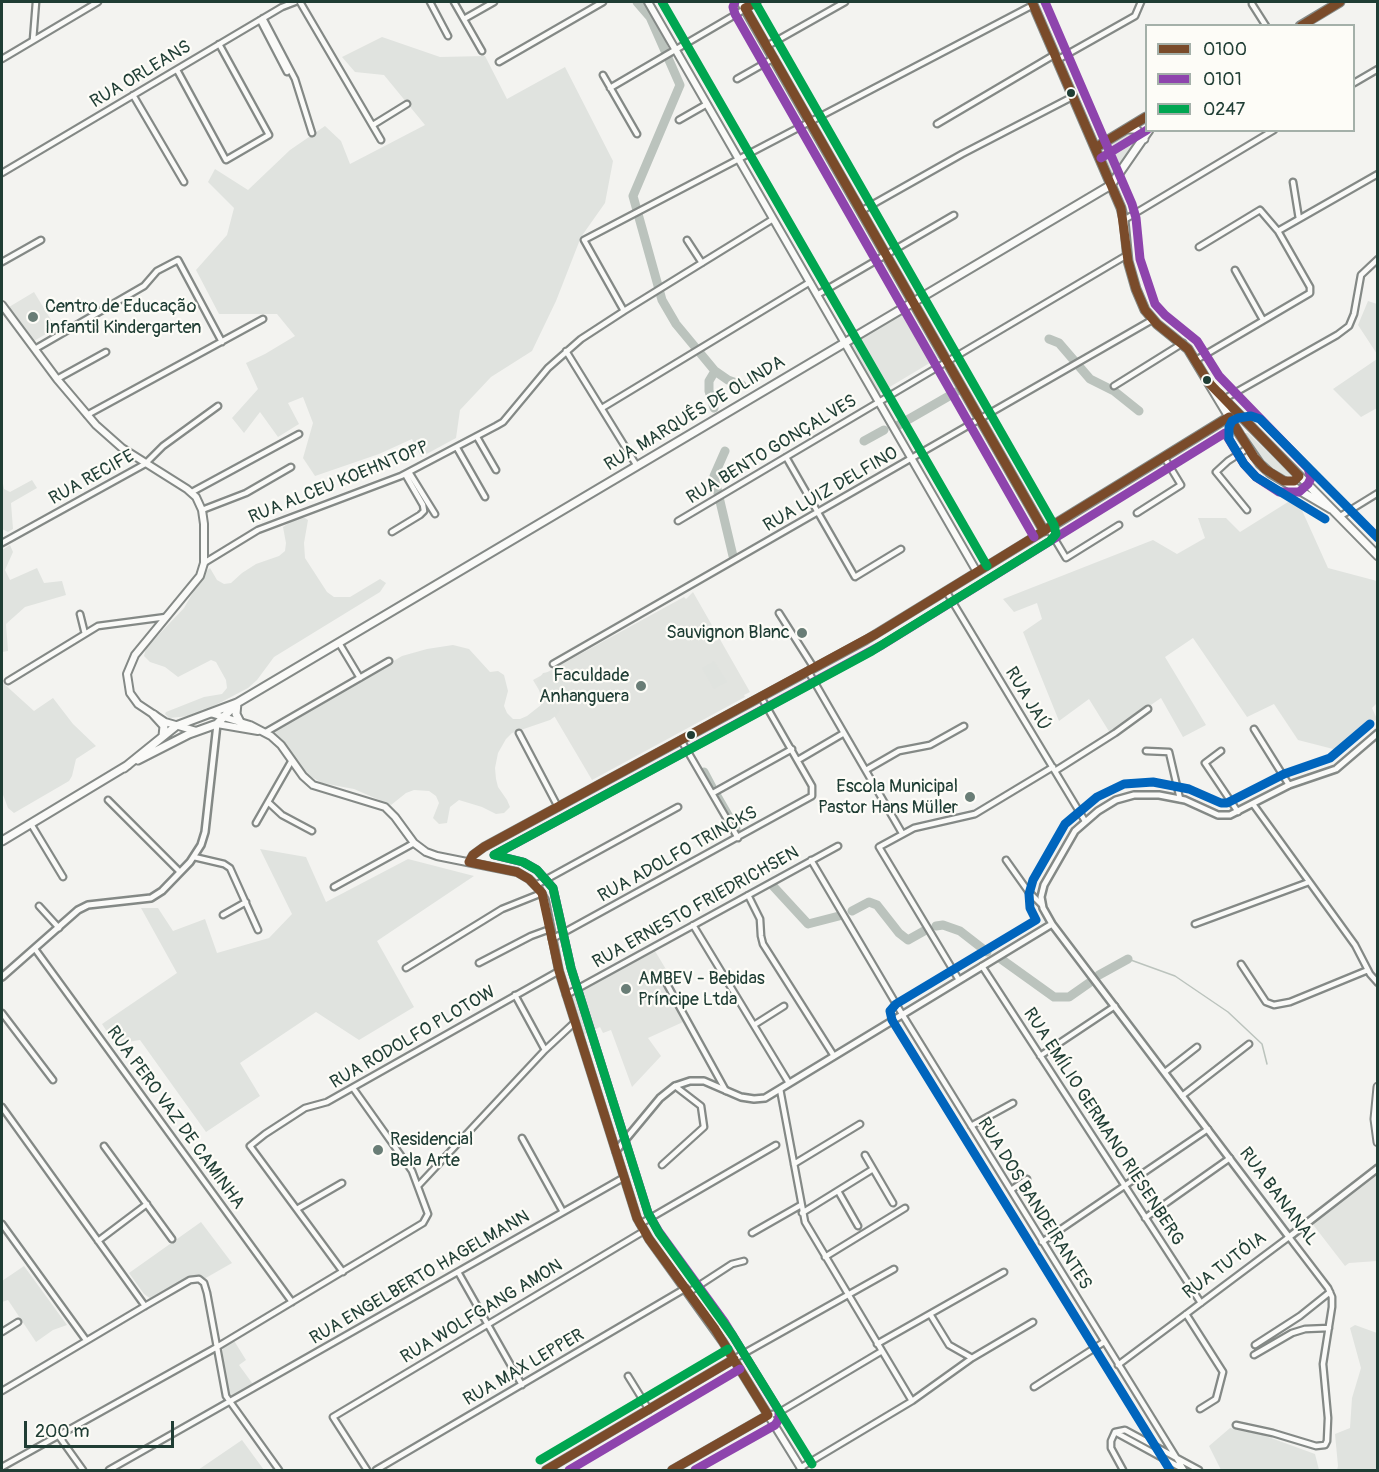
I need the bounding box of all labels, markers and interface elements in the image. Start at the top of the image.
legend [1145,24,1355,132]
street label: RUA ORLEANS [87,36,195,114]
text: 0100 [1203,38,1247,61]
text: 0101 [1203,68,1242,91]
unlabelled marker [1065,87,1077,99]
text: 0247 [1203,98,1245,121]
place label: Centro de Educação Infantil Kindergarten [45,296,202,338]
marker: Centro de Educação Infantil Kindergarten [26,310,40,324]
street label: RUA MARQUÊS DE OLINDA [601,352,789,476]
unlabelled marker [1201,374,1213,386]
street label: RUA BENTO GONÇALVES [683,391,861,509]
street label: RUA ALCEU KOEHNTOPP [246,437,432,529]
street label: RUA LUIZ DELFINO [760,443,902,537]
street label: RUA RECIFE [46,446,138,510]
place label: Sauvignon Blanc [666,622,790,644]
marker: Sauvignon Blanc [795,626,809,640]
street label: RUA JAÚ [1000,663,1054,735]
place label: Faculdade Anhanguera [539,665,629,708]
marker: Faculdade Anhanguera [634,679,648,693]
unlabelled marker [685,729,697,741]
place label: Escola Municipal Pastor Hans Müller [818,776,958,818]
marker: Escola Municipal Pastor Hans Müller [963,790,977,804]
street label: RUA ADOLFO TRINCKS [595,802,761,908]
street label: RUA ERNESTO FRIEDRICHSEN [589,842,803,974]
place label: AMBEV - Bebidas Príncipe Ltda [638,968,765,1010]
street label: RUA RODOLFO PLOTOW [327,982,499,1094]
marker: AMBEV - Bebidas Príncipe Ltda [619,982,633,996]
street label: RUA EMÍLIO GERMANO RIESENBERG [1018,1004,1188,1250]
street label: RUA PERO VAZ DE CAMINHA [101,1022,249,1214]
street label: RUA DOS BANDEIRANTES [972,1114,1096,1294]
place label: Residencial Bela Arte [390,1129,473,1172]
marker: Residencial Bela Arte [371,1143,385,1157]
street label: RUA BANANAL [1234,1144,1322,1250]
street label: RUA ENGELBERTO HAGELMANN [306,1206,534,1350]
street label: RUA TUTÓIA [1179,1228,1271,1304]
street label: RUA WOLFGANG AMON [397,1255,567,1369]
street label: RUA MAX LEPPER [460,1325,588,1411]
scale bar [27,1409,177,1447]
text: 200 m [35,1420,90,1443]

